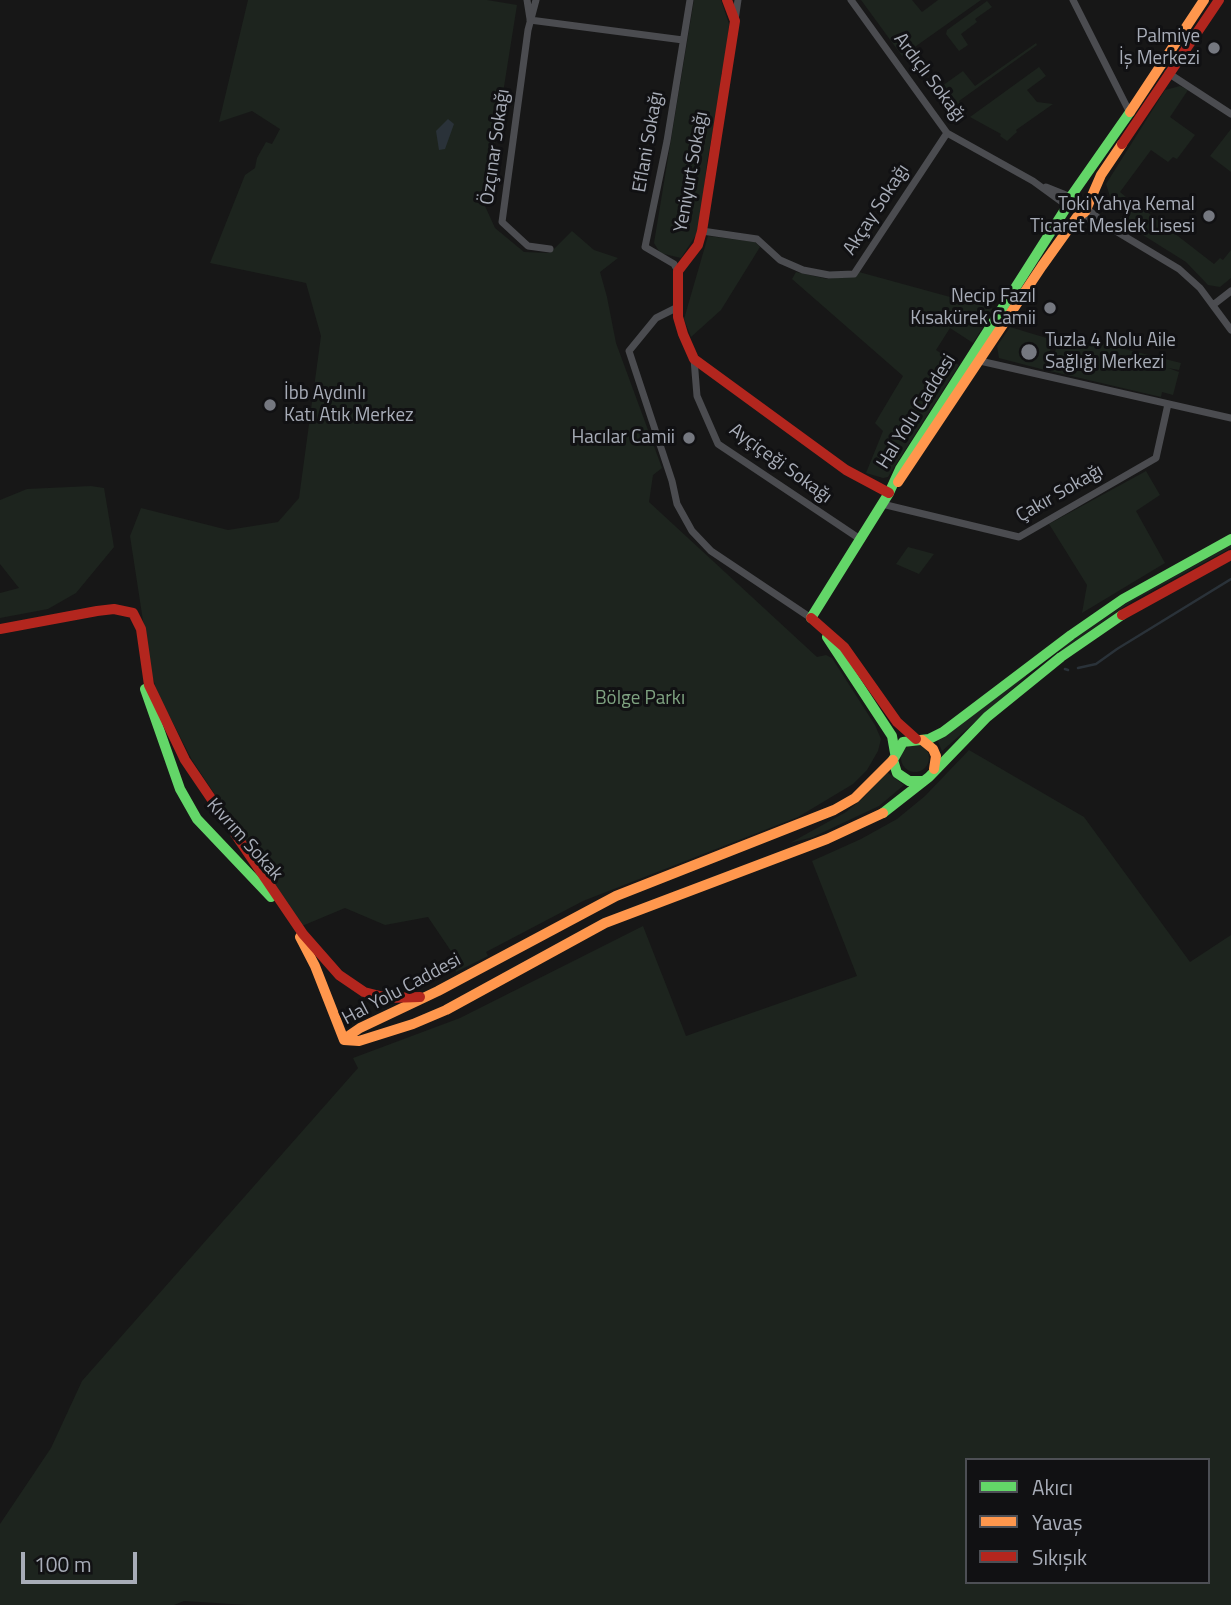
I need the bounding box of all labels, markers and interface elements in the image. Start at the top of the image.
place label: Palmiye İş Merkezi [1119,26,1200,70]
street label: Ardıçlı Sokağı [888,29,970,127]
marker: Palmiye İş Merkezi [1206,40,1222,56]
street label: Özçınar Sokağı [477,88,515,206]
street label: Eflani Sokağı [629,90,669,194]
street label: Yeniyurt Sokağı [670,110,714,234]
street label: Akçay Sokağı [839,160,915,260]
place label: Toki Yahya Kemal Ticaret Meslek Lisesi [1030,194,1195,238]
marker: Toki Yahya Kemal Ticaret Meslek Lisesi [1201,208,1217,224]
place label: Necip Fazıl Kısakürek Camii [910,286,1036,330]
marker: Necip Fazıl Kısakürek Camii [1042,300,1058,316]
place label: Tuzla 4 Nolu Aile Sağlığı Merkezi [1045,330,1176,374]
marker: Tuzla 4 Nolu Aile Sağlığı Merkezi [1019,342,1039,362]
street label: Hal Yolu Caddesi [873,350,961,474]
place label: İbb Aydınlı Katı Atık Merkez [284,383,414,427]
marker: İbb Aydınlı Katı Atık Merkez [262,397,278,413]
street label: Ayçiçeği Sokağı [724,419,836,509]
place label: Hacılar Camii [571,427,675,449]
marker: Hacılar Camii [681,430,697,446]
street label: Çakır Sokağı [1012,460,1108,528]
park label: Bölge Parkı [595,688,685,710]
street label: Kıvrım Sokak [201,794,287,886]
street label: Hal Yolu Caddesi [339,949,465,1031]
legend [965,1458,1210,1584]
text: Akıcı [1032,1471,1073,1503]
text: Yavaş [1032,1506,1083,1538]
scale bar [24,1538,140,1582]
text: Sıkışık [1032,1541,1087,1573]
text: 100 m [34,1548,91,1580]

